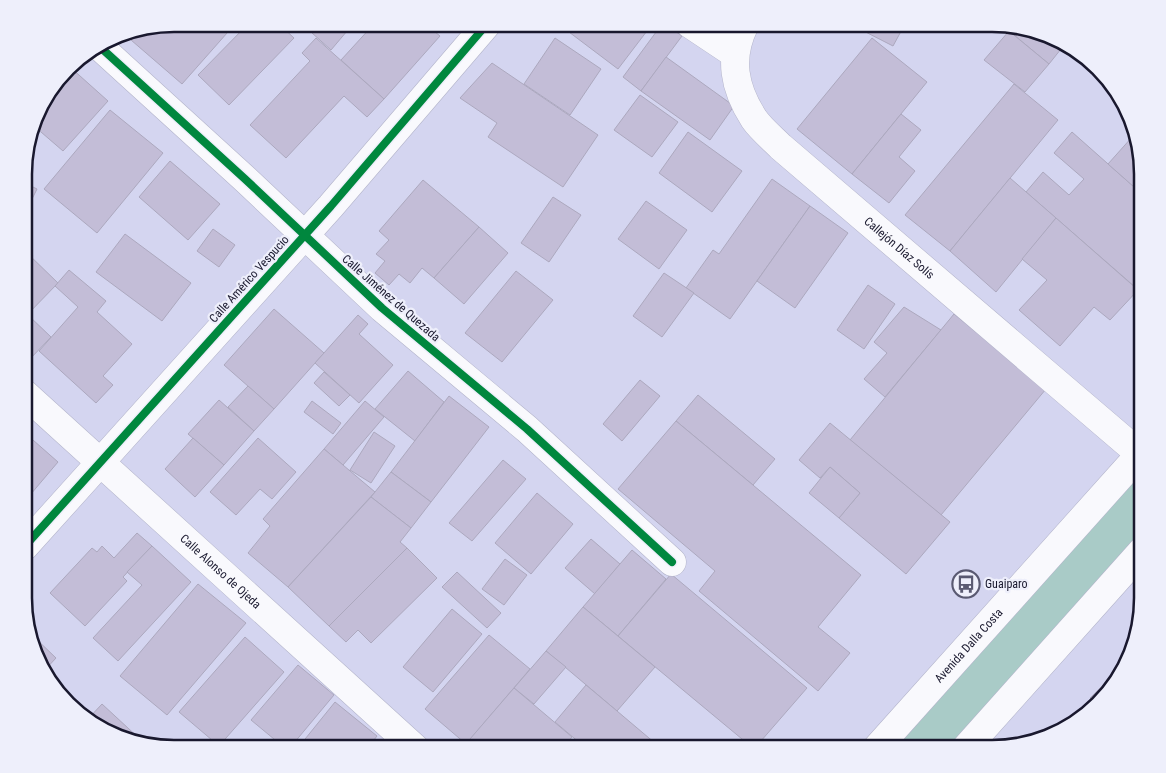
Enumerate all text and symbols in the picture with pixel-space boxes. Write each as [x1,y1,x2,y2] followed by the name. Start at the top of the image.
[861,214,937,282] street label: Callejón Díaz Solís
[206,233,292,325] street label: Calle Américo Vespucio
[339,252,443,344] street label: Calle Jiménez de Quezada
[177,531,264,612] street label: Calle Alonso de Ojeda
[951,569,981,599] bus stop icon: Guaiparo
[985,577,1028,591] place label: Guaiparo
[932,605,1006,685] street label: Avenida Dalla Costa

